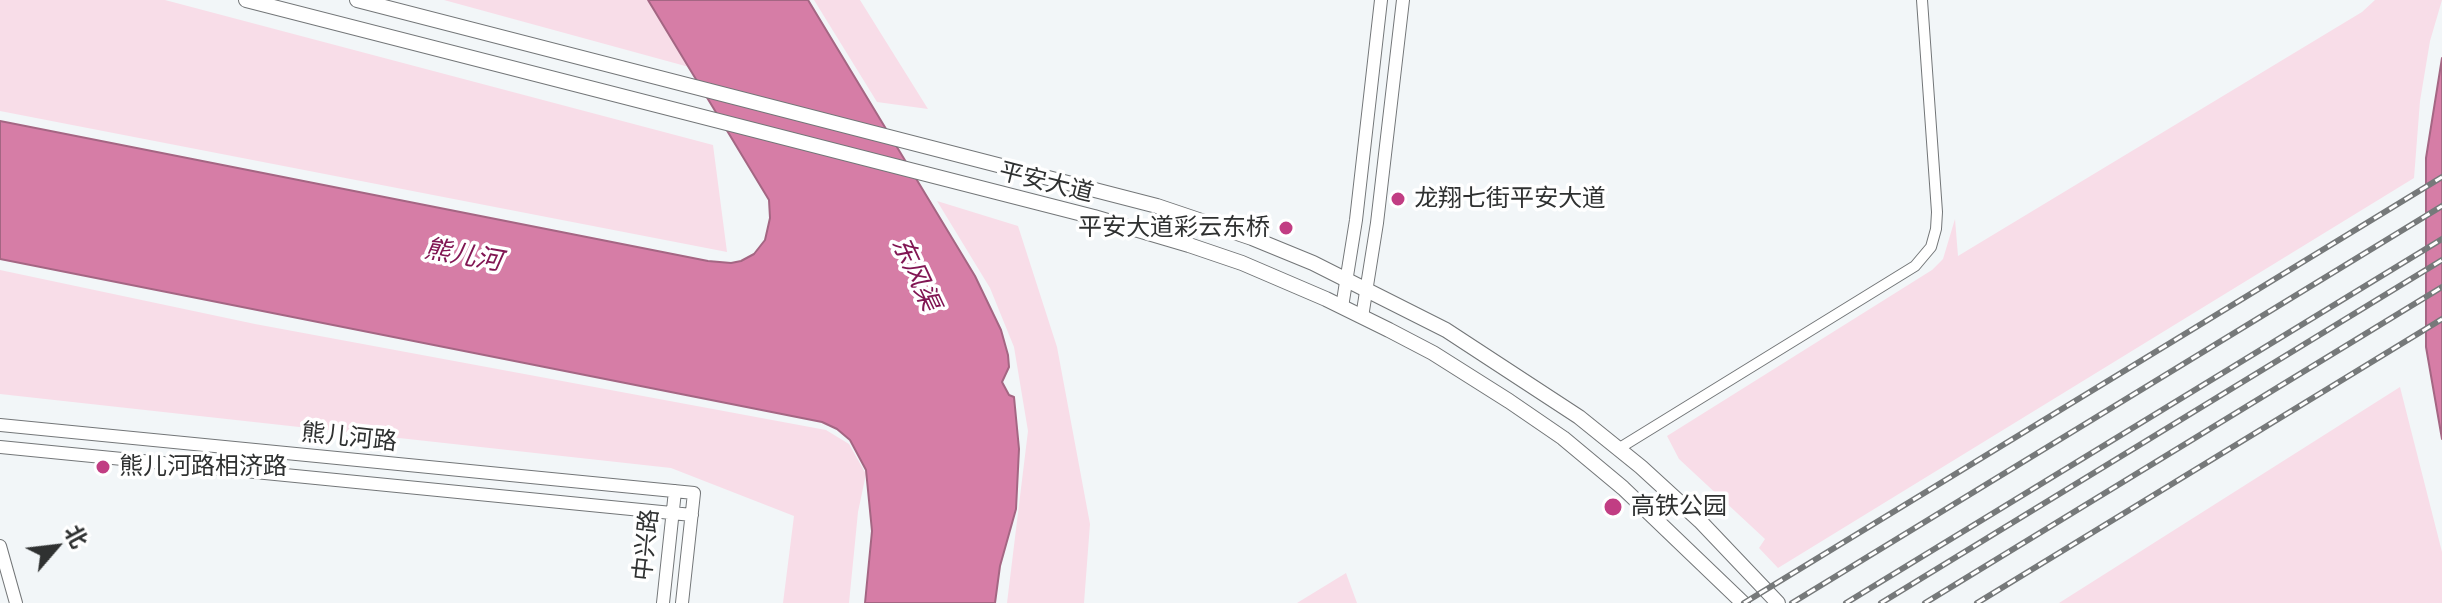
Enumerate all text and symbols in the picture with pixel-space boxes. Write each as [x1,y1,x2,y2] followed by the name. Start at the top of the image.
[996,157,1096,209] street label: 平安大道
[1414,185,1606,213] place label: 龙翔七街平安大道
[1389,190,1407,208] marker: 龙翔七街平安大道
[1078,214,1270,242] place label: 平安大道彩云东桥
[1277,219,1295,237] marker: 平安大道彩云东桥
[884,232,946,316] water label: 东风渠
[422,234,504,278] water label: 熊儿河
[300,419,398,457] street label: 熊儿河路
[119,453,287,481] place label: 熊儿河路相济路
[94,458,112,476] marker: 熊儿河路相济路
[1631,493,1727,521] place label: 高铁公园
[1602,496,1624,518] marker: 高铁公园
[16,507,96,587] north arrow
[629,508,665,582] street label: 中兴路
[59,519,96,552] text: 北

